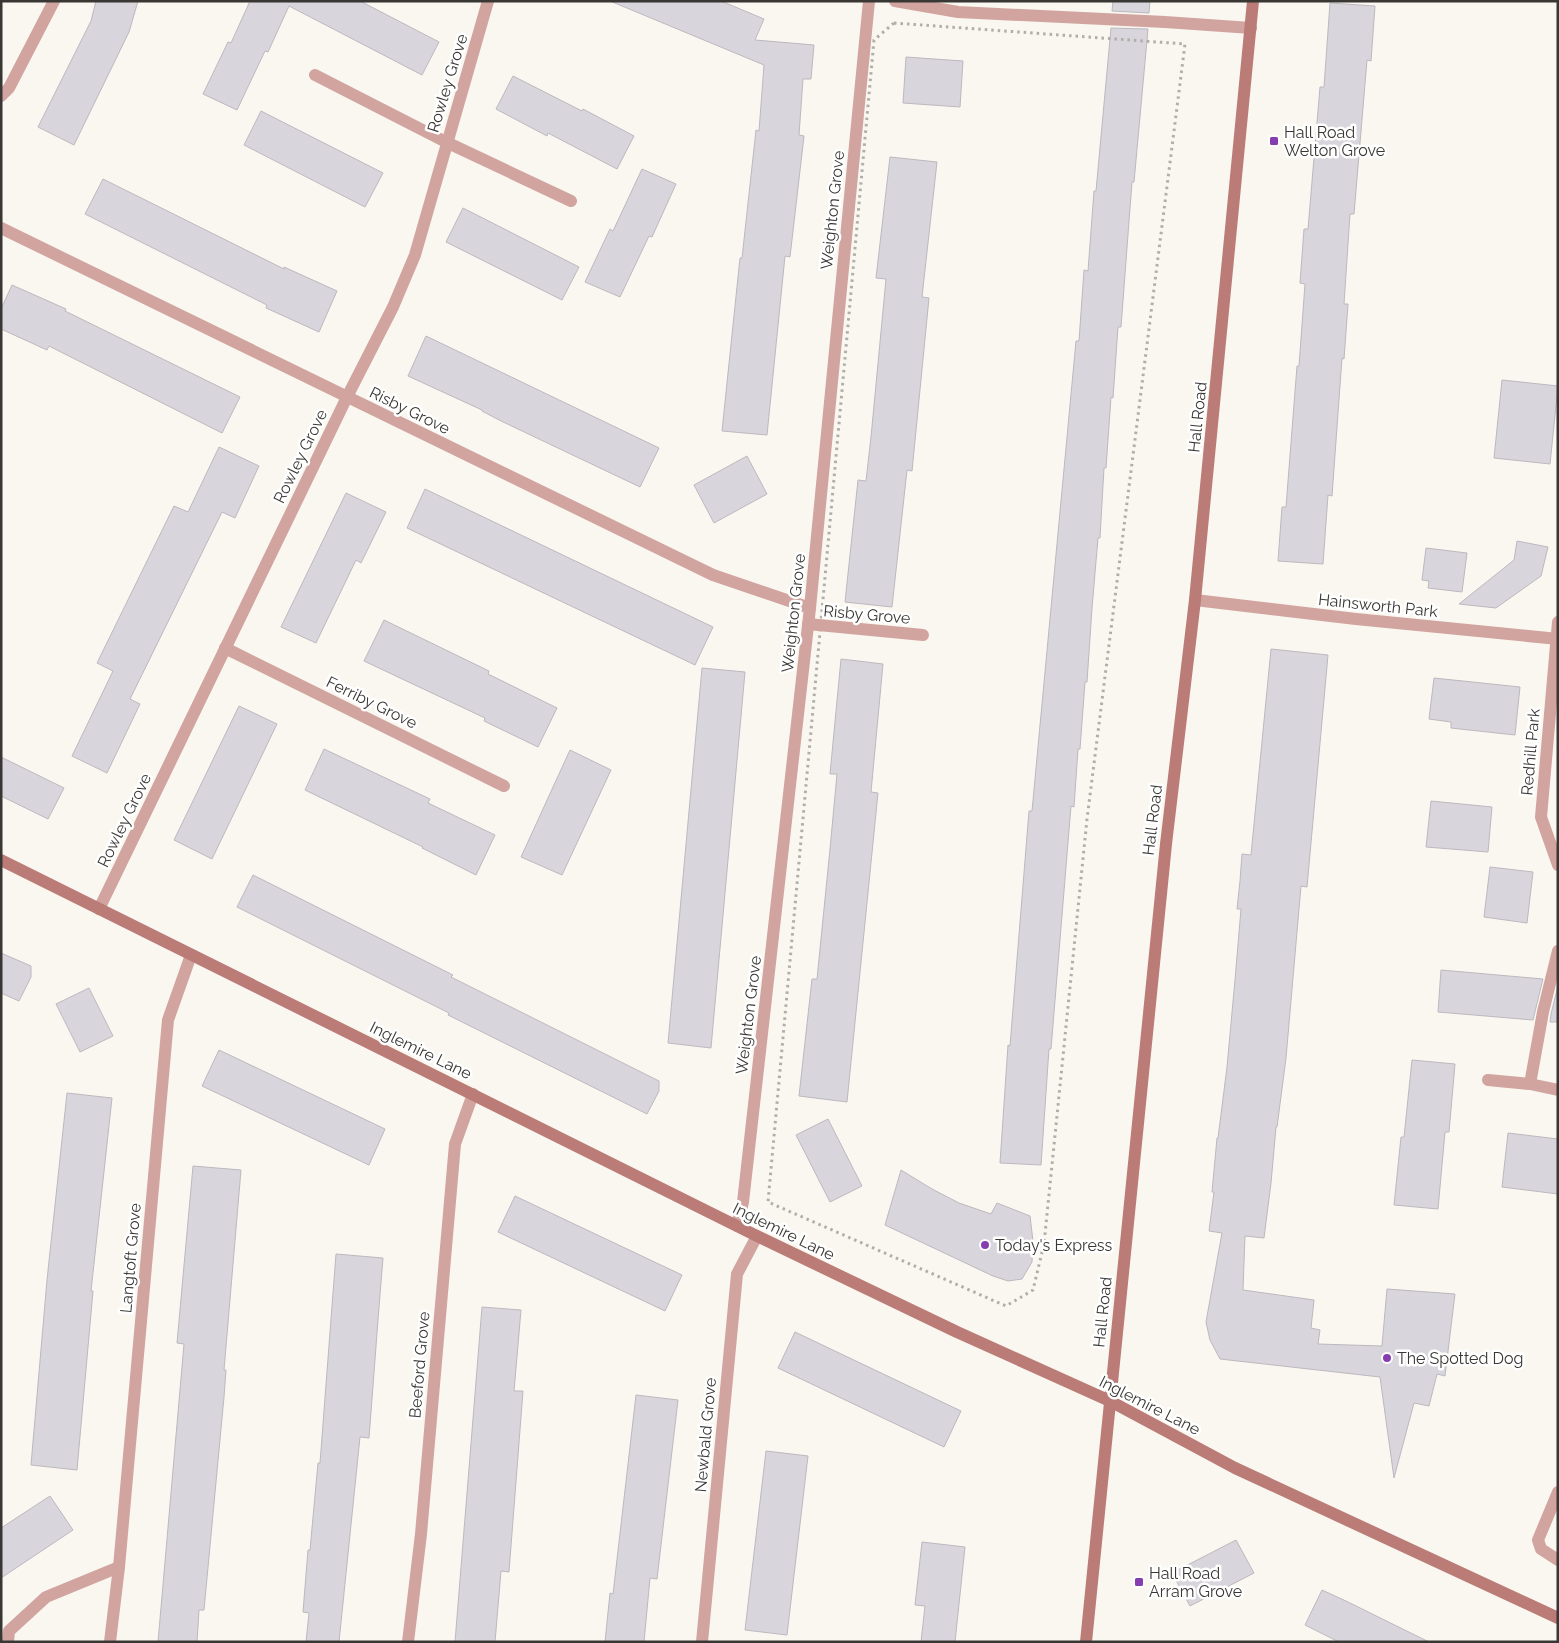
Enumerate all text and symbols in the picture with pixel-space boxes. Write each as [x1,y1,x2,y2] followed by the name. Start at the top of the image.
[423,32,471,135] street label: Rowley Grove
[1284,123,1385,160] place label: Hall Road Welton Grove
[1268,135,1280,147] marker: Hall Road Welton Grove
[817,150,848,270] street label: Weighton Grove
[1184,381,1211,453] street label: Hall Road
[366,383,453,438] street label: Risby Grove
[270,406,331,506] street label: Rowley Grove
[778,553,809,673] street label: Weighton Grove
[1317,590,1439,621] street label: Hainsworth Park
[823,601,911,628] street label: Risby Grove
[323,672,420,733] street label: Ferriby Grove
[1517,707,1544,796] street label: Redhill Park
[94,770,155,870] street label: Rowley Grove
[1139,784,1166,857] street label: Hall Road
[732,955,765,1076] street label: Weighton Grove
[367,1018,475,1083] street label: Inglemire Lane
[730,1199,838,1264] street label: Inglemire Lane
[116,1202,145,1314] street label: Langtoft Grove
[995,1236,1113,1255] place label: Today's Express
[979,1239,991,1251] marker: Today's Express
[1089,1276,1116,1348] street label: Hall Road
[405,1311,434,1419] street label: Beeford Grove
[1397,1349,1523,1368] place label: The Spotted Dog
[1381,1352,1393,1364] marker: The Spotted Dog
[1096,1372,1203,1439] street label: Inglemire Lane
[691,1377,720,1493] street label: Newbald Grove
[1149,1564,1242,1601] place label: Hall Road Arram Grove
[1133,1576,1145,1588] marker: Hall Road Arram Grove

